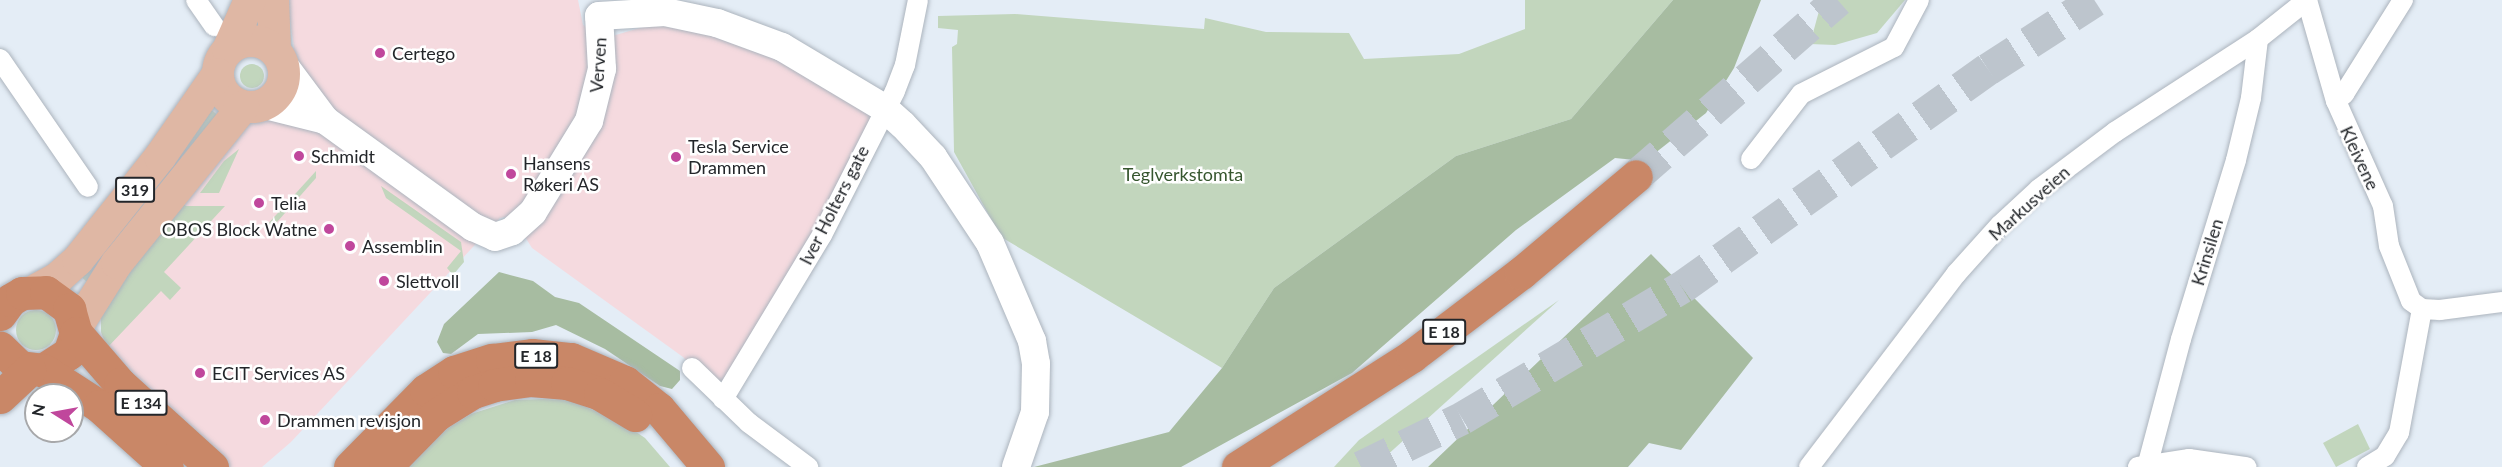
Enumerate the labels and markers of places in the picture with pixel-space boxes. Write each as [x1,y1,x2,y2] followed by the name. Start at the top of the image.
[392,42,455,64] place label: Certego
[373,46,387,60] marker: Certego
[688,136,789,178] place label: Tesla Service Drammen
[311,145,375,167] place label: Schmidt
[292,149,306,163] marker: Schmidt
[669,150,683,164] marker: Tesla Service Drammen
[523,153,600,195] place label: Hansens Røkeri AS
[504,167,518,181] marker: Hansens Røkeri AS
[271,192,306,214] place label: Telia
[252,196,266,210] marker: Telia
[161,218,317,240] place label: OBOS Block Watne
[322,222,336,236] marker: OBOS Block Watne
[362,235,443,257] place label: Assemblin
[343,239,357,253] marker: Assemblin
[396,270,459,292] place label: Slettvoll
[377,274,391,288] marker: Slettvoll
[212,362,346,384] place label: ECIT Services AS
[193,366,207,380] marker: ECIT Services AS
[277,409,421,431] place label: Drammen revisjon
[258,413,272,427] marker: Drammen revisjon

